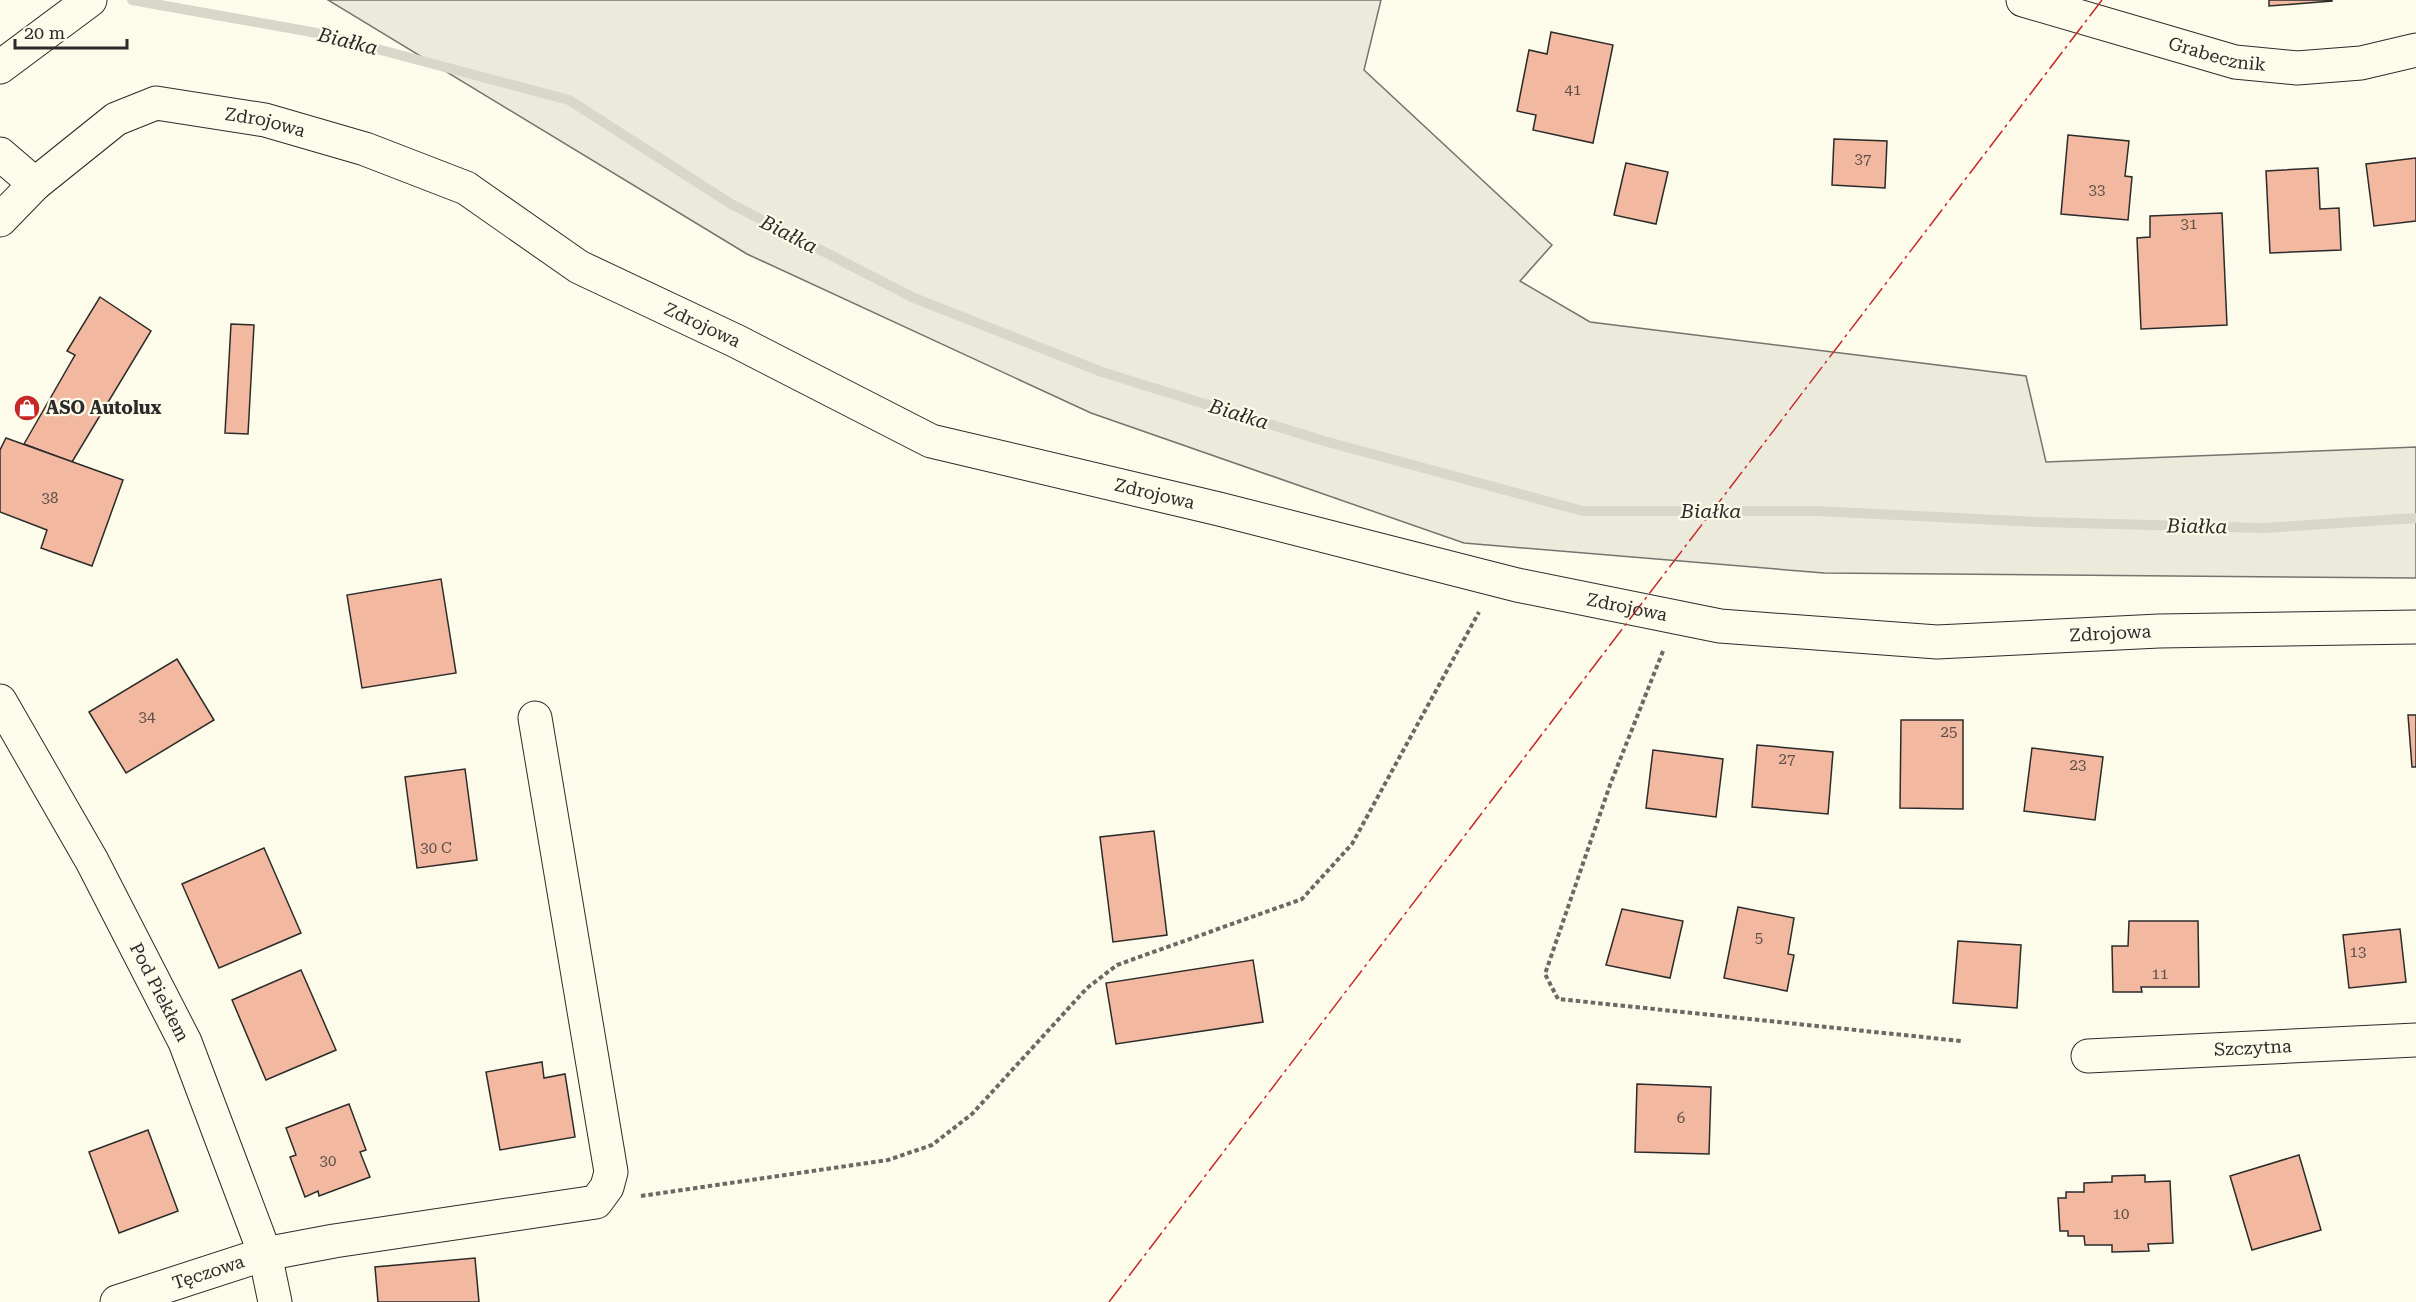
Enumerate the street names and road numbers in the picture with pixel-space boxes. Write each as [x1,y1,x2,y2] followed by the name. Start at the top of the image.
[2166,32,2267,75] street label: Grabecznik
[224,103,308,141] street label: Zdrojowa
[661,298,744,352] street label: Zdrojowa
[1112,474,1197,513] street label: Zdrojowa
[1585,588,1669,625] street label: Zdrojowa
[2069,620,2152,645] street label: Zdrojowa
[126,939,194,1045] street label: Pod Piekłem
[2213,1035,2292,1060] street label: Szczytna
[169,1250,247,1293] street label: Tęczowa

